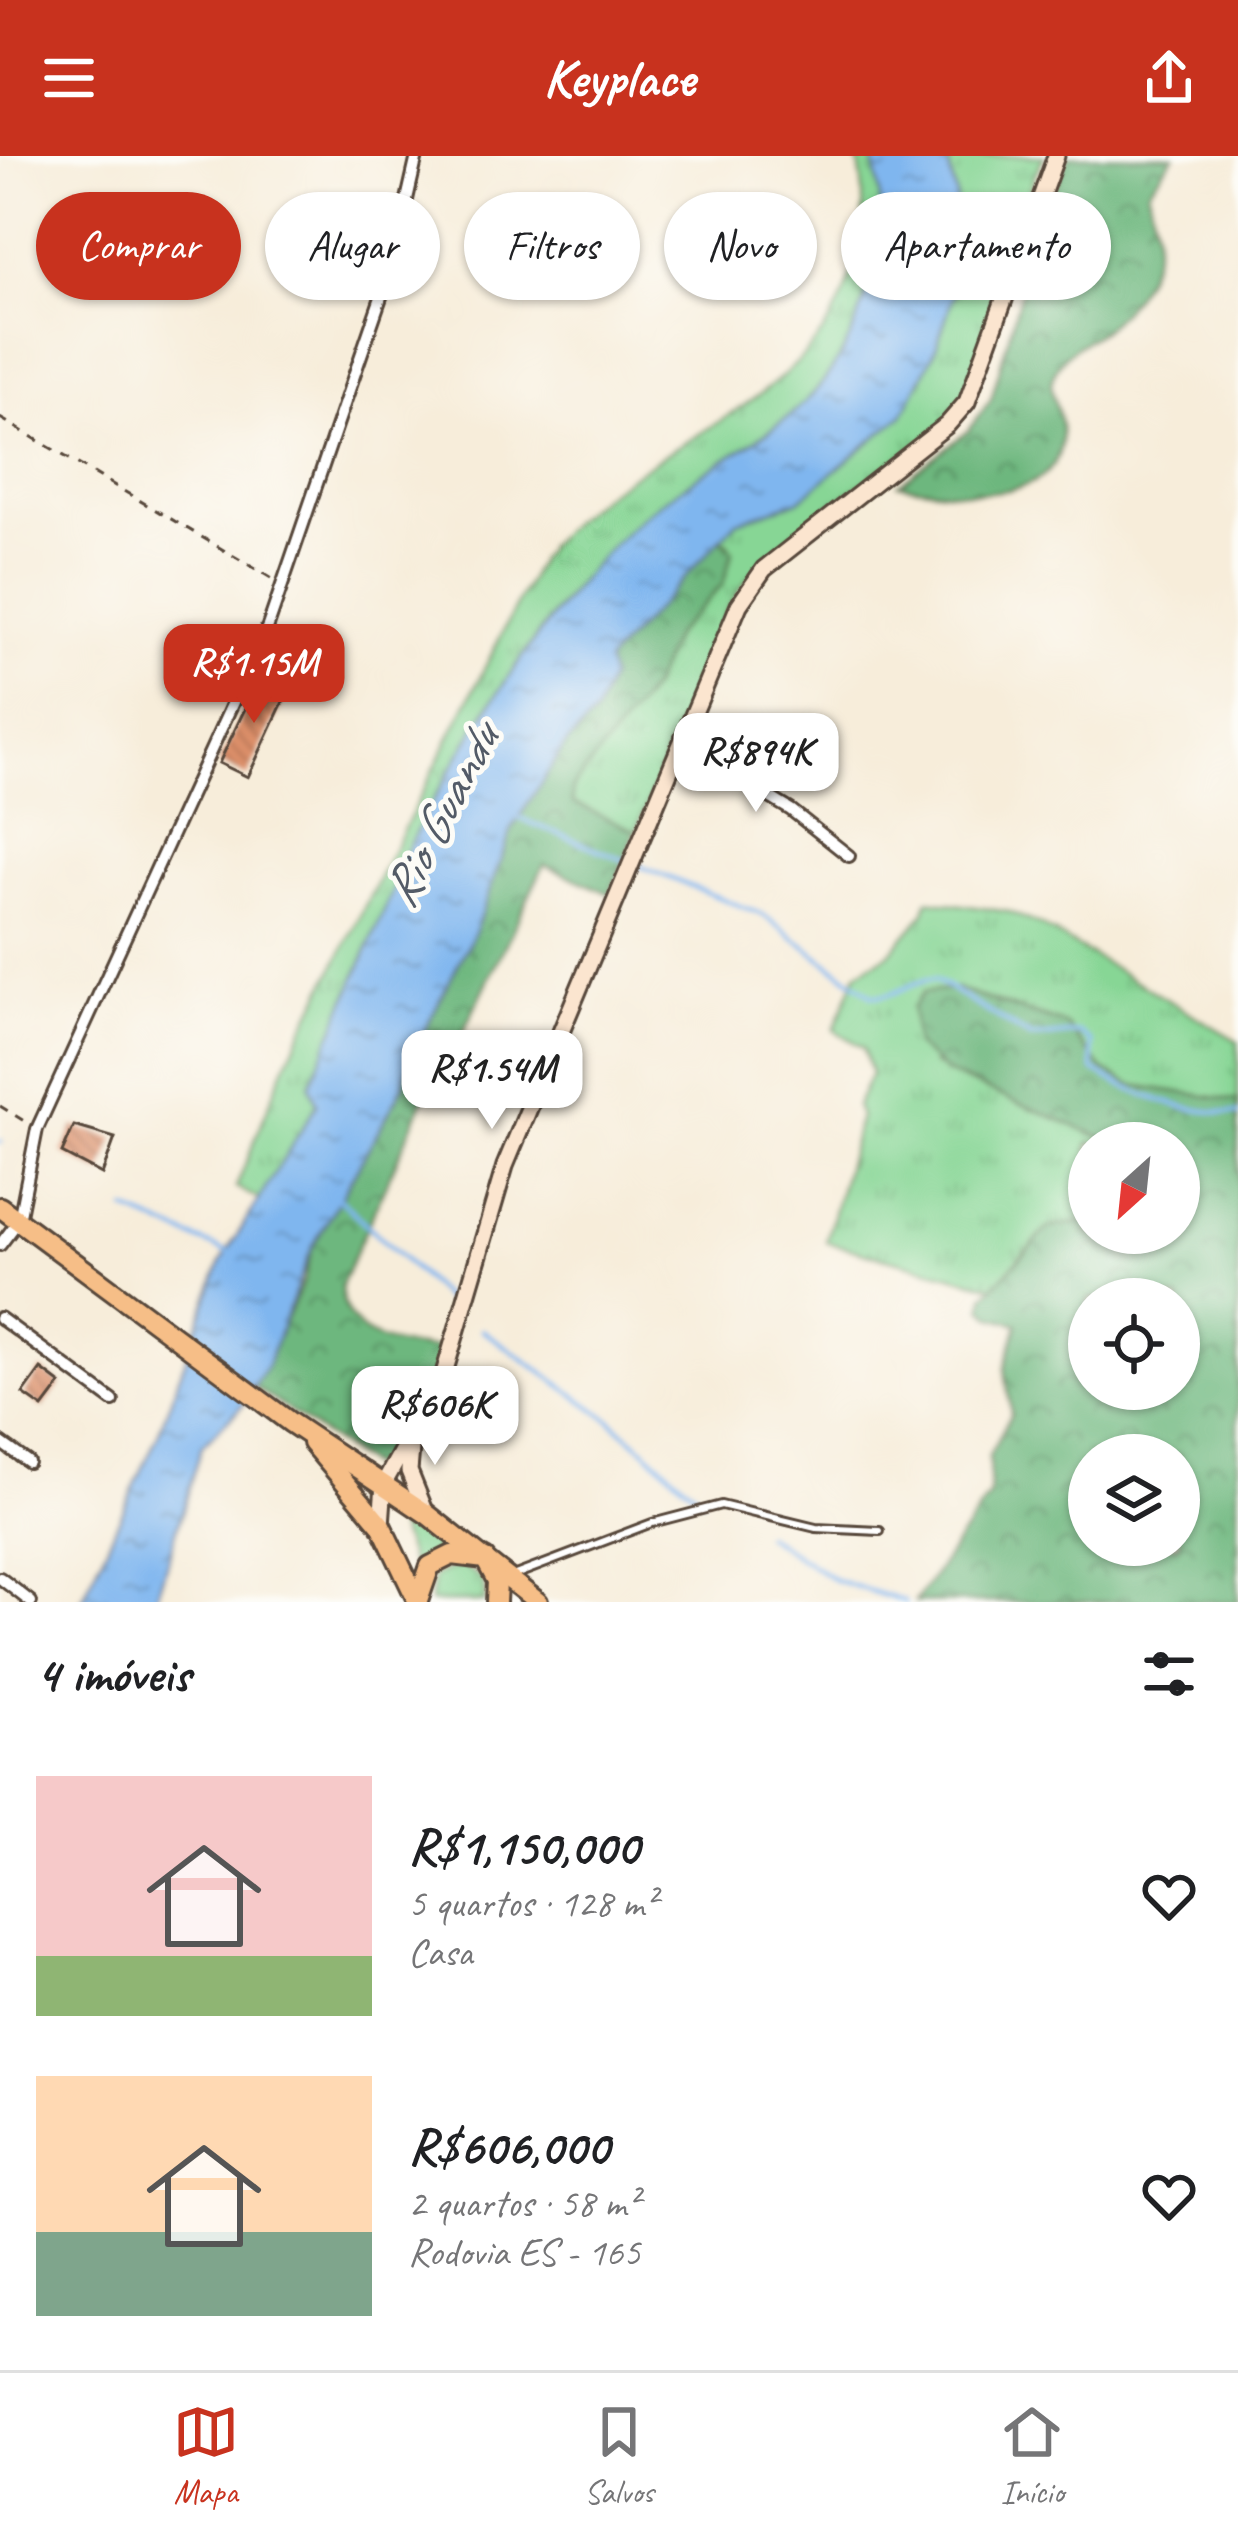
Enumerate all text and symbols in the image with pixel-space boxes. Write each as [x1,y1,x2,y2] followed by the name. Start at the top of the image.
[543,44,695,112] text: Keyplace
[36,45,102,111] icon: menu
[1136,45,1202,111] icon: share
[36,192,241,300] chip: Comprar
[265,192,440,300] chip: Alugar
[464,192,640,300] chip: Filtros
[664,192,817,300] chip: Novo
[841,192,1111,300] chip: Apartamento
[143,624,365,726] pin: R$1.15M
[191,638,317,687] text: R$1.15M
[367,707,517,917] water label: Rio Guandu
[658,713,854,815] pin: R$894K
[701,727,811,776] text: R$894K
[381,1030,603,1132] pin: R$1.54M
[429,1044,555,1093] text: R$1.54M
[1068,1122,1200,1254] north arrow
[1068,1122,1200,1566] map controls
[1068,1278,1200,1410] button: locate
[337,1366,533,1468] pin: R$606K
[379,1380,491,1429] text: R$606K
[1068,1434,1200,1566] button: layers
[1136,1641,1202,1707] icon: filters
[36,1642,190,1706] text: 4 imóveis
[408,1815,639,1879] text: R$1,150,000
[132,1824,276,1968] icon: home
[1136,1863,1202,1929] icon: heart
[408,1879,656,1928] text: 5 quartos · 128 m²
[408,1928,472,1977] text: Casa
[408,2115,609,2179] text: R$606,000
[132,2124,276,2268] icon: home
[1136,2163,1202,2229] icon: heart
[408,2179,638,2228] text: 2 quartos · 58 m²
[408,2228,640,2277] text: Rodovia ES - 165
[173,2399,239,2513] tab: Mapa
[584,2399,654,2513] tab: Salvos
[999,2399,1065,2513] tab: Início

